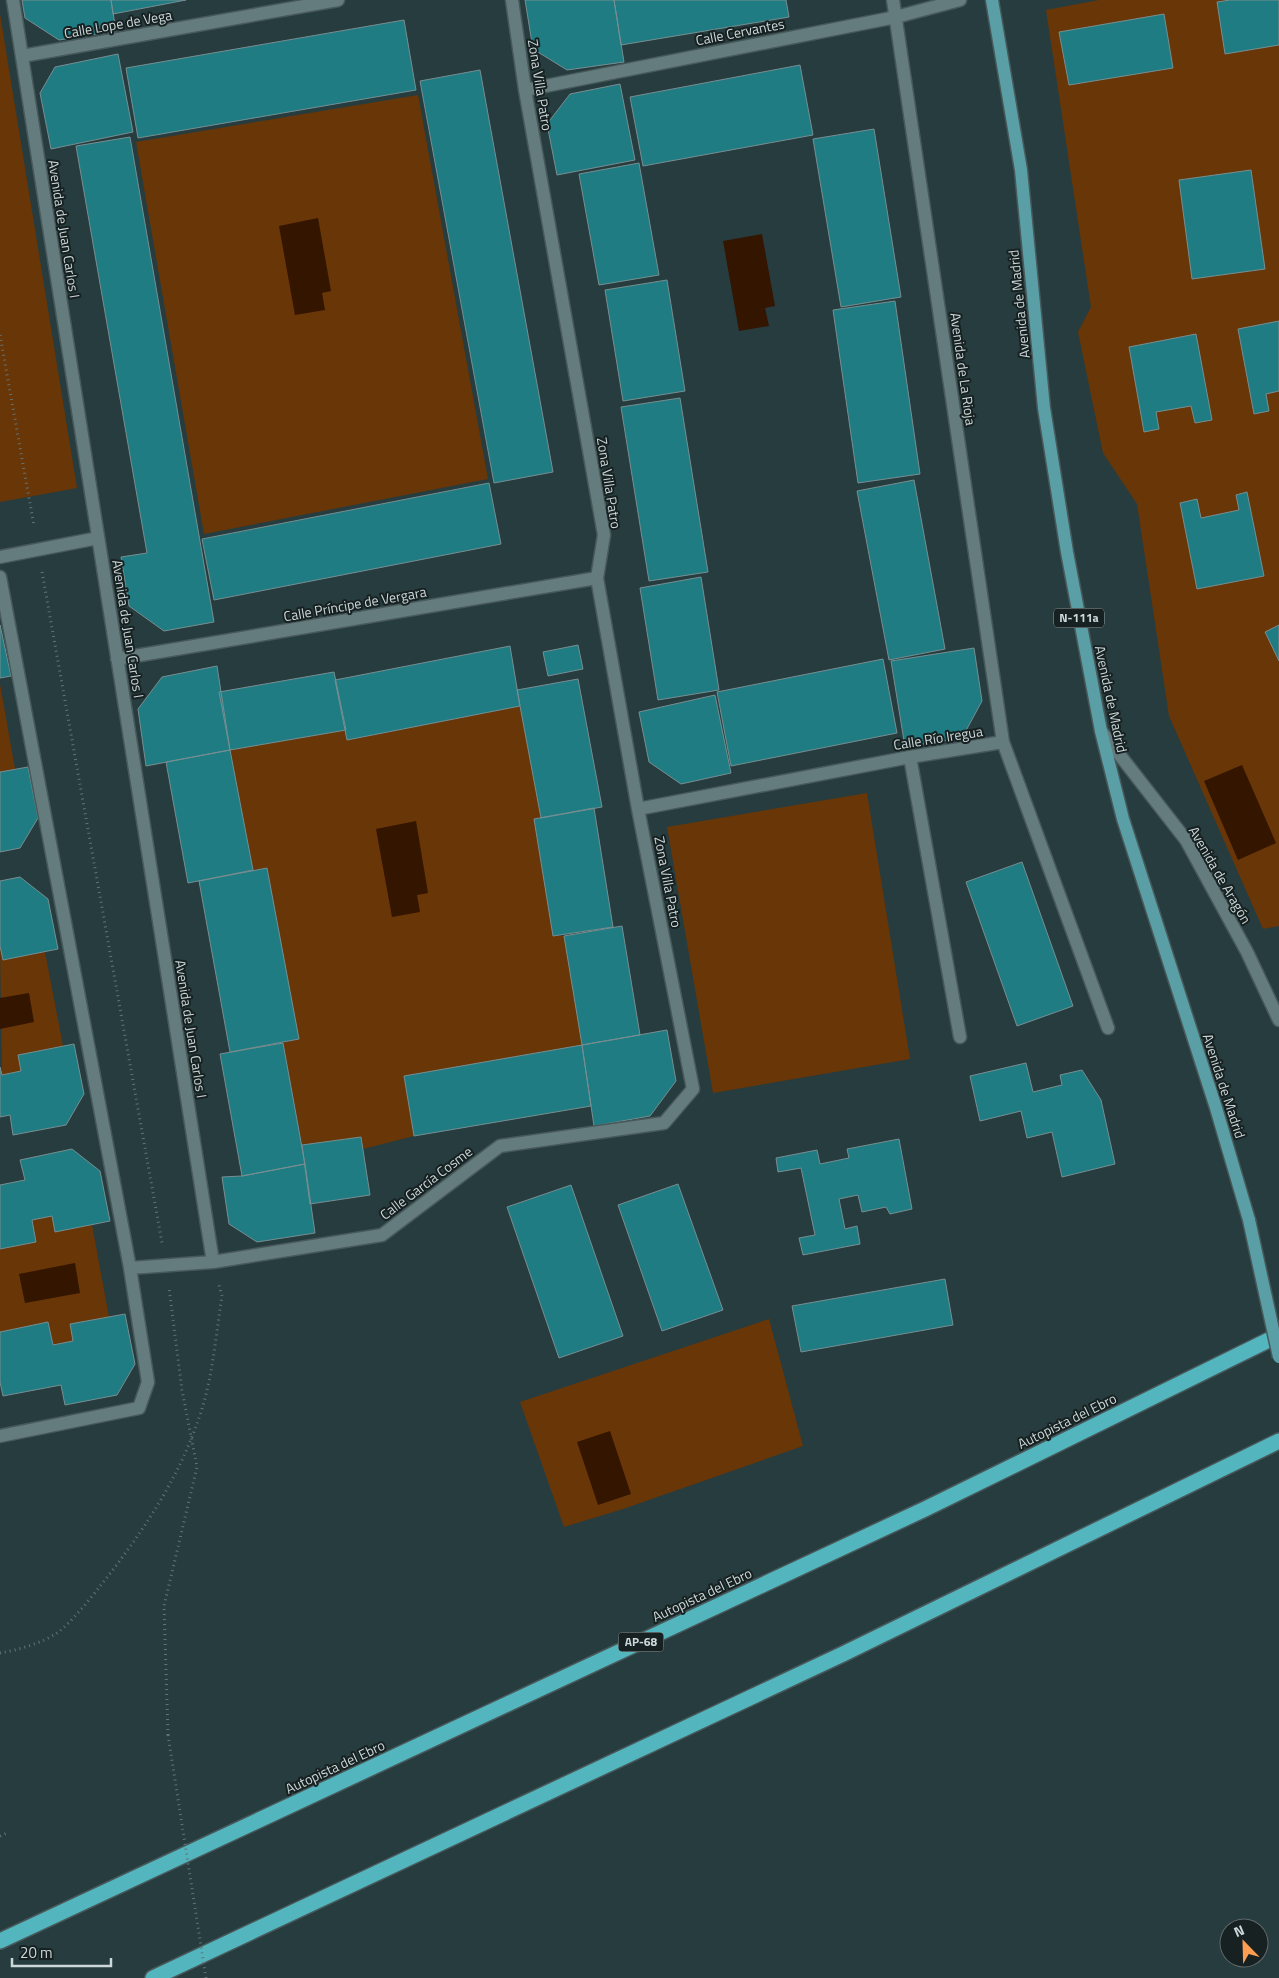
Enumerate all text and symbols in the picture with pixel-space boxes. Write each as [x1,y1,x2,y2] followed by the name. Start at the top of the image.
[62,4,174,43] street label: Calle Lope de Vega
[694,13,786,50] street label: Calle Cervantes
[523,38,558,132] street label: Zona Villa Patro
[43,158,86,300] street label: Avenida de Juan Carlos I
[1002,249,1035,359] street label: Avenida de Madrid
[945,311,982,427] street label: Avenida de La Rioja
[592,436,627,530] street label: Zona Villa Patro
[107,558,150,700] street label: Avenida de Juan Carlos I
[282,581,428,626] street label: Calle Príncipe de Vergara
[1054,608,1104,628] road number: N-111a
[1090,643,1133,754] street label: Avenida de Madrid
[892,720,984,755] street label: Calle Río Iregua
[1184,822,1257,928] street label: Avenida de Aragón
[649,835,688,929] street label: Zona Villa Patro
[170,958,213,1100] street label: Avenida de Juan Carlos I
[1198,1031,1251,1141] street label: Avenida de Madrid
[375,1141,476,1224] street label: Calle García Cosme
[1014,1387,1120,1454] street label: Autopista del Ebro
[648,1562,755,1627] street label: Autopista del Ebro
[618,1632,664,1651] road number: AP-68
[281,1734,388,1799] street label: Autopista del Ebro
[1219,1918,1269,1968] north arrow
[1230,1919,1247,1942] text: N
[12,1936,111,1968] scale bar
[20,1941,53,1964] text: 20 m

